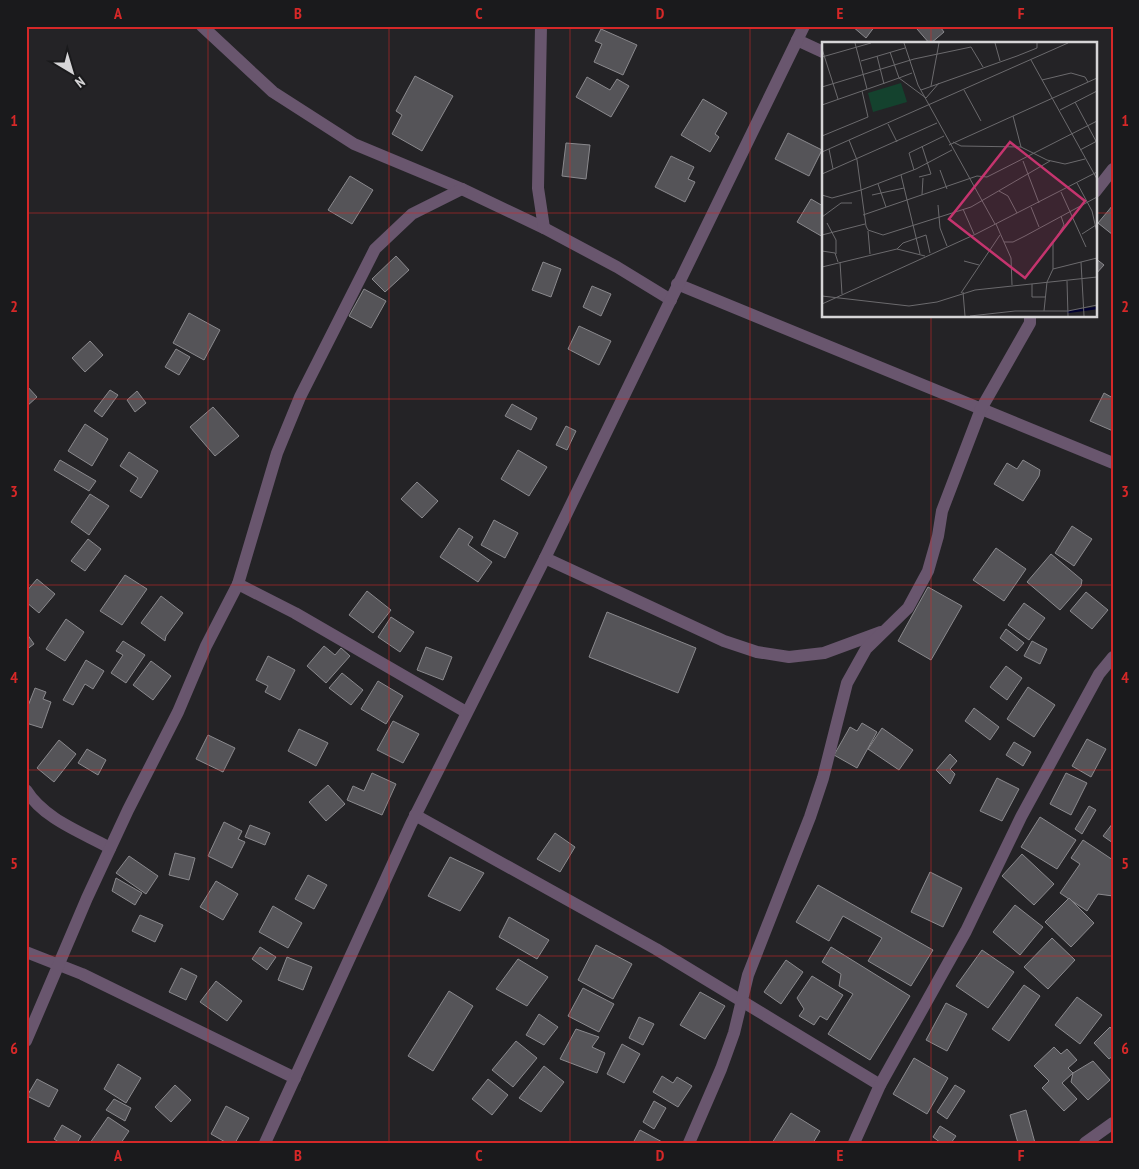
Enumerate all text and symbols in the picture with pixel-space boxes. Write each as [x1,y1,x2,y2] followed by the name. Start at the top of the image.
[113,3,123,23] text: A
[294,3,302,23] text: B
[475,3,483,23] text: C
[656,3,665,23] text: D
[837,3,844,23] text: E
[1018,3,1025,23] text: F
[822,42,1096,318] inset map
[48,48,98,98] north arrow
[71,73,89,92] text: N
[10,110,18,130] text: 1
[1121,110,1129,130] text: 1
[10,296,18,316] text: 2
[1121,296,1129,316] text: 2
[10,481,18,501] text: 3
[1121,481,1129,501] text: 3
[10,667,18,687] text: 4
[1121,667,1129,687] text: 4
[10,853,18,873] text: 5
[1121,853,1129,873] text: 5
[10,1038,18,1058] text: 6
[1121,1038,1129,1058] text: 6
[113,1145,123,1165] text: A
[294,1145,302,1165] text: B
[475,1145,483,1165] text: C
[656,1145,665,1165] text: D
[837,1145,844,1165] text: E
[1018,1145,1025,1165] text: F

